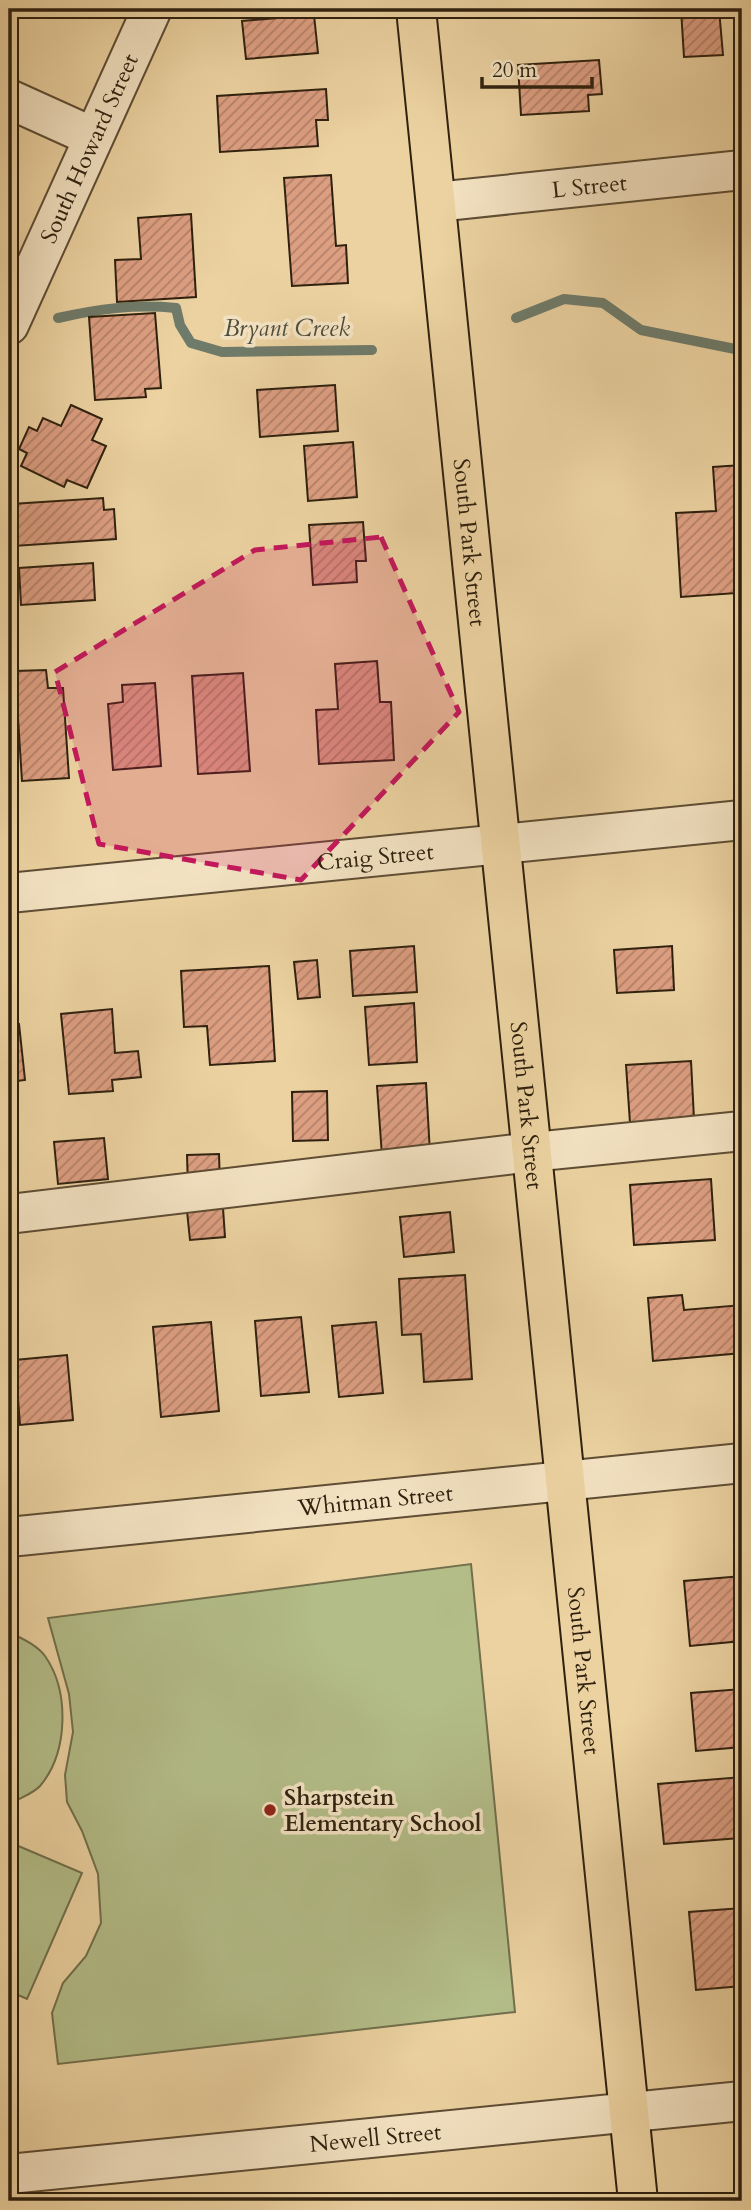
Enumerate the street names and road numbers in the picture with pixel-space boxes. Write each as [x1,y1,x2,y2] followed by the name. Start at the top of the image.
[33,48,145,248] street label: South Howard Street
[550,167,628,205] street label: L Street
[446,457,494,628] street label: South Park Street
[315,835,435,878] street label: Craig Street
[503,1020,551,1191] street label: South Park Street
[295,1477,454,1523] street label: Whitman Street
[560,1585,608,1756] street label: South Park Street
[308,2116,443,2160] street label: Newell Street

